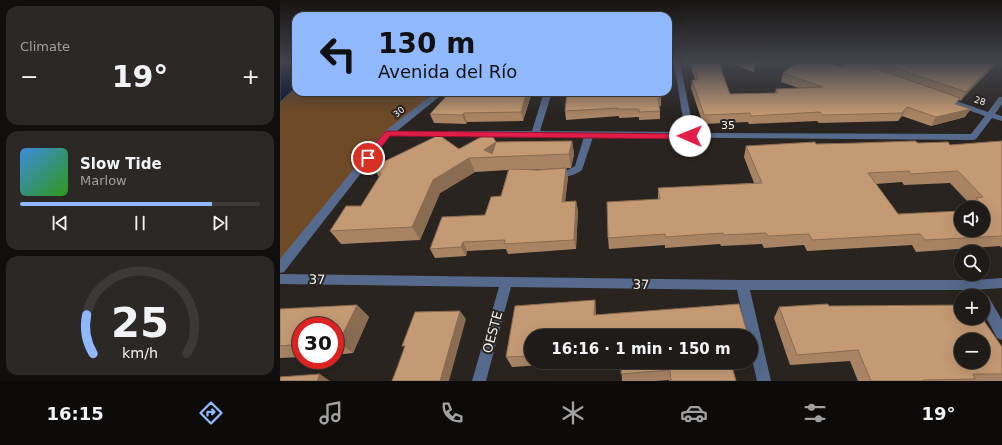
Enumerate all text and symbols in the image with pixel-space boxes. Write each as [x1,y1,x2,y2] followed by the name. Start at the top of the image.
[378,27,475,60] text: 130 m
[312,28,364,80] icon: left
[20,39,70,54] text: Climate
[112,59,168,94] text: 19°
[378,61,517,82] text: Avenida del Río
[20,64,38,89] text: −
[242,64,260,89] text: +
[973,94,987,108] street label: 28
[391,104,407,119] street label: 30
[669,115,711,157] position arrow
[721,119,735,132] street label: 35
[351,141,385,175] pin
[357,147,379,169] icon: arrive
[80,155,162,173] text: Slow Tide
[80,173,127,188] text: Marlow
[954,201,990,369] map controls
[954,201,990,237] button: sound
[49,212,71,234] icon: previous
[129,212,151,234] icon: pause
[209,212,231,234] icon: next
[954,245,990,281] button: search
[309,272,325,287] street label: 37
[633,277,649,292] street label: 37
[954,289,990,325] button: +
[111,297,169,346] text: 25
[480,309,505,355] street label: OESTE
[292,317,344,369] speed limit sign: 30
[954,333,990,369] button: −
[551,340,731,358] text: 16:16 · 1 min · 150 m
[122,344,158,360] text: km/h
[197,399,225,427] icon: directions
[317,399,345,427] icon: music
[438,399,466,427] icon: phone
[559,399,587,427] icon: climate
[680,399,708,427] icon: car
[801,399,829,427] icon: filters
[46,403,104,424] text: 16:15
[922,403,956,424] text: 19°

